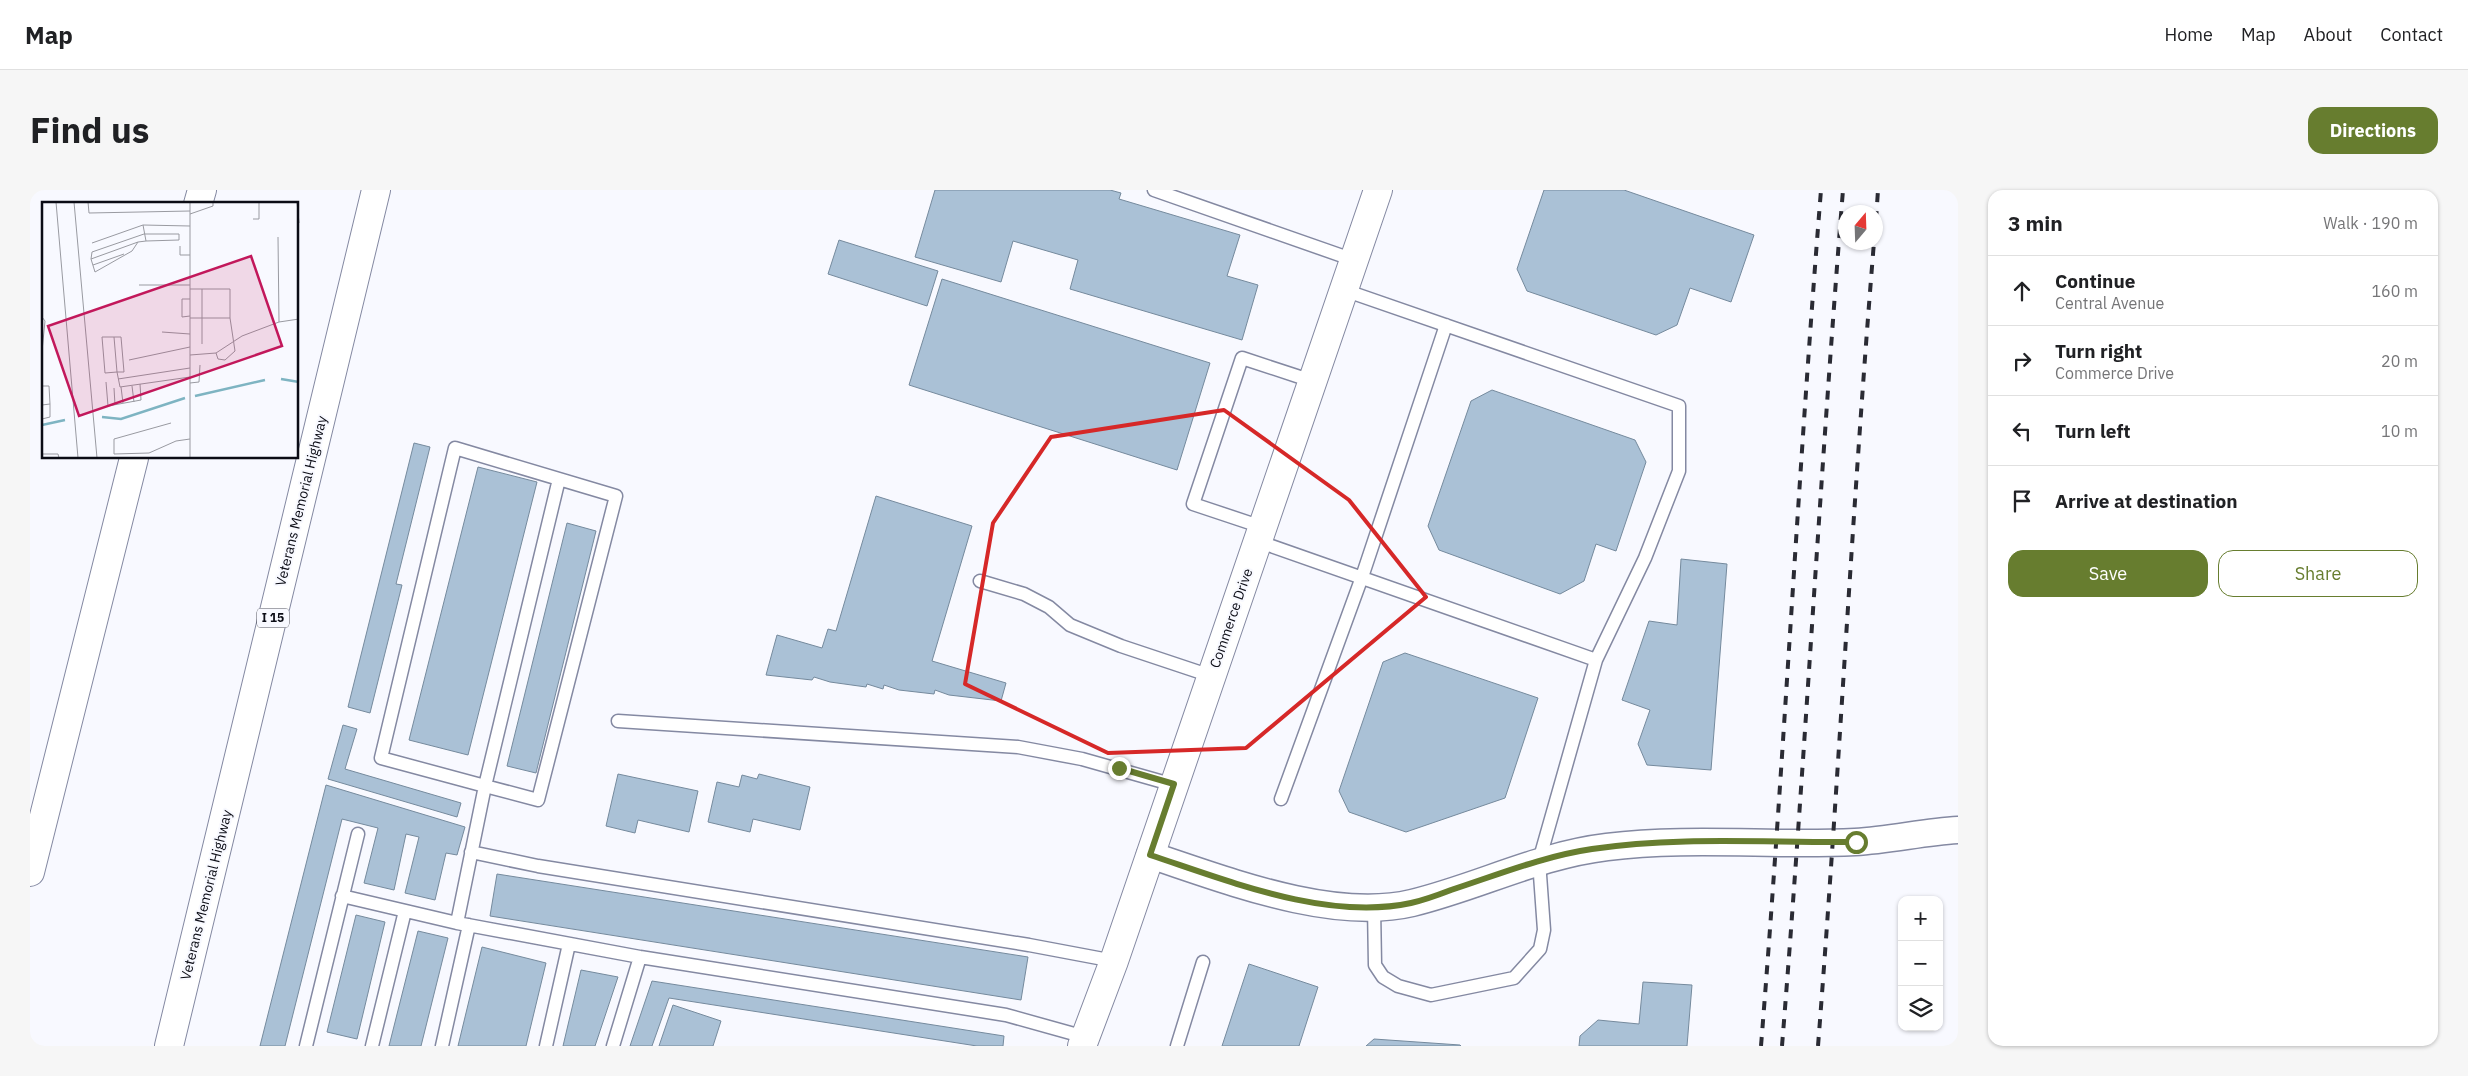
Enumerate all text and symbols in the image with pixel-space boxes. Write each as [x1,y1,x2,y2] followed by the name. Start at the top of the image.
[25,19,73,51] text: Map
[2165,23,2213,46] text: Home
[2241,23,2276,46] text: Map
[2304,23,2352,46] text: About
[2380,23,2443,46] text: Contact
[30,107,149,153] text: Find us
[2308,107,2438,154] button: Directions
[42,202,299,459] inset map
[1838,205,1883,250] north arrow
[2008,209,2063,237] text: 3 min
[2323,213,2418,233] text: Walk · 190 m
[2055,269,2135,293] text: Continue
[2008,277,2036,305] icon: ahead
[2371,281,2418,301] text: 160 m
[2055,293,2164,313] text: Central Avenue
[2055,339,2142,363] text: Turn right
[2008,347,2036,375] icon: right
[2381,351,2418,371] text: 20 m
[2055,363,2174,383] text: Commerce Drive
[271,414,331,588] street label: Veterans Memorial Highway
[2008,417,2036,445] icon: left
[2055,419,2131,443] text: Turn left
[2381,421,2418,441] text: 10 m
[2008,487,2036,515] icon: arrive
[2055,489,2238,513] text: Arrive at destination
[2008,550,2208,597] button: Save
[2218,550,2418,597] button: Share
[1206,566,1257,670] street label: Commerce Drive
[257,608,289,628] road number: I 15
[1108,757,1131,780] route end
[176,808,236,982] street label: Veterans Memorial Highway
[1845,831,1868,854] route start
[1898,896,1943,1031] map controls
[1898,896,1943,941] button: +
[1898,941,1943,986] button: −
[1898,986,1943,1031] button: layers

